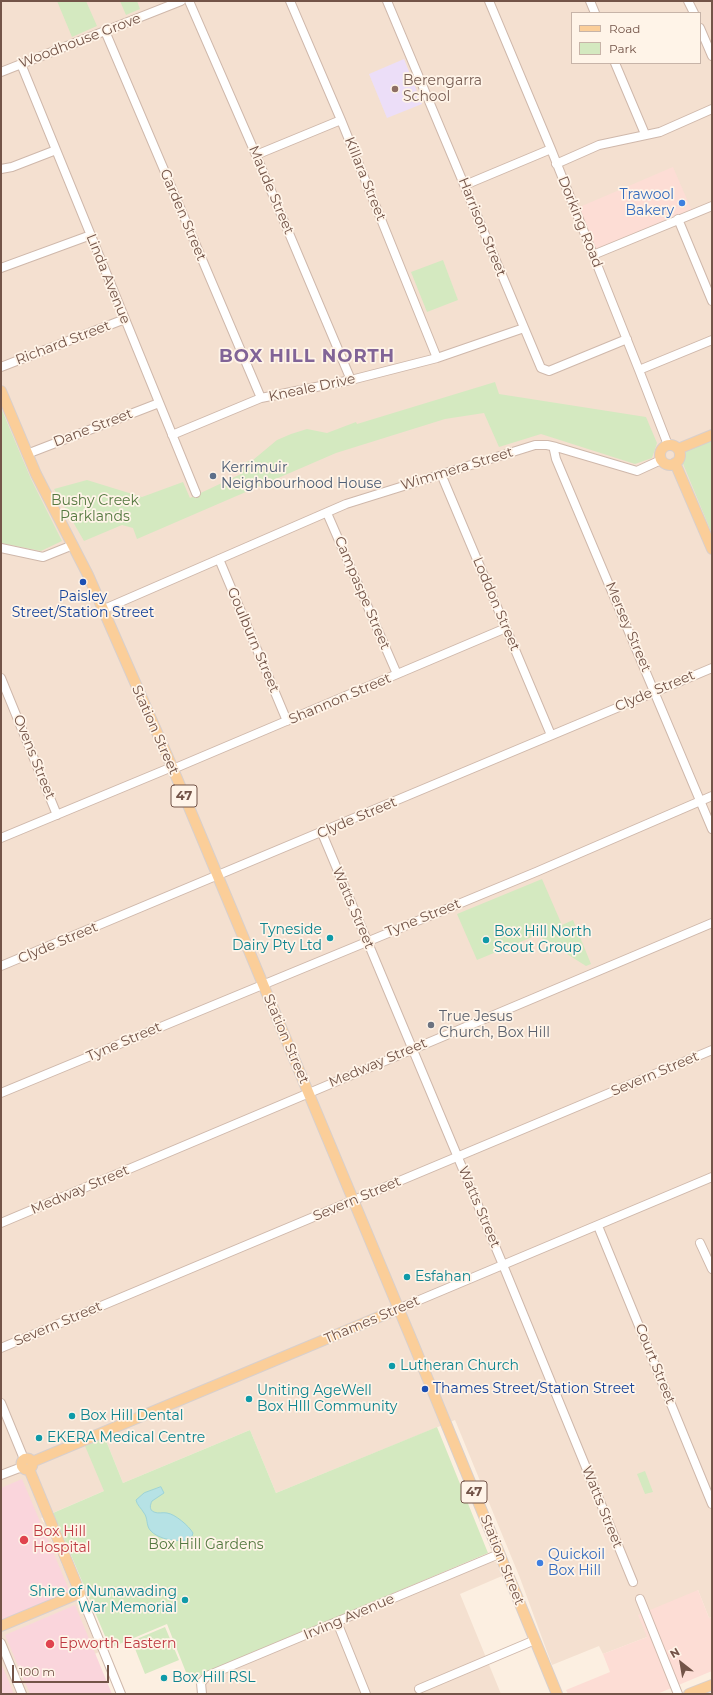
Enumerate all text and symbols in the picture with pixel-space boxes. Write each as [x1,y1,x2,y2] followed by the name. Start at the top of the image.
[17,10,143,72] street label: Woodhouse Grove
[571,12,701,64] legend
[609,21,640,36] text: Road
[609,41,636,56] text: Park
[403,73,482,106] place label: Berengarra School
[390,84,400,94] marker: Berengarra School
[341,135,389,223] street label: Killara Street
[245,143,297,237] street label: Maude Street
[156,167,210,263] street label: Garden Street
[554,174,606,270] street label: Dorking Road
[454,175,510,279] street label: Harrison Street
[620,187,674,220] place label: Trawool Bakery
[677,198,687,208] marker: Trawool Bakery
[82,231,134,327] street label: Linda Avenue
[13,317,113,369] street label: Richard Street
[219,346,395,368] district label: BOX HILL NORTH
[267,371,357,405] street label: Kneale Drive
[51,405,135,451] street label: Dane Street
[399,444,515,494] street label: Wimmera Street
[221,460,382,492] place label: Kerrimuir Neighbourhood House
[208,471,218,481] marker: Kerrimuir Neighbourhood House
[51,493,139,526] park label: Bushy Creek Parklands
[331,534,393,652] street label: Campaspe Street
[469,555,523,653] street label: Loddon Street
[78,577,88,587] marker: Paisley Street/Station Street
[601,579,655,675] street label: Mersey Street
[223,585,283,695] street label: Goulburn Street
[12,589,154,622] place label: Paisley Street/Station Street
[613,667,697,715] street label: Clyde Street
[286,670,394,728] street label: Shannon Street
[128,683,182,777] street label: Station Street
[9,712,59,802] street label: Ovens Street
[171,785,197,807] road number: 47
[315,794,399,842] street label: Clyde Street
[328,865,378,951] street label: Watts Street
[383,895,463,941] street label: Tyne Street
[16,919,100,967] street label: Clyde Street
[232,922,322,954] place label: Tyneside Dairy Pty Ltd
[494,924,592,956] place label: Box Hill North Scout Group
[325,933,335,943] marker: Tyneside Dairy Pty Ltd
[481,935,491,945] marker: Box Hill North Scout Group
[260,992,312,1086] street label: Station Street
[439,1009,550,1042] place label: True Jesus Church, Box Hill
[84,1019,164,1065] street label: Tyne Street
[426,1020,436,1030] marker: True Jesus Church, Box Hill
[326,1035,430,1091] street label: Medway Street
[609,1048,701,1100] street label: Severn Street
[28,1162,132,1218] street label: Medway Street
[454,1164,504,1250] street label: Watts Street
[311,1173,403,1225] street label: Severn Street
[415,1269,471,1285] place label: Esfahan
[402,1272,412,1282] marker: Esfahan
[322,1292,422,1348] street label: Thames Street
[12,1298,104,1350] street label: Severn Street
[631,1321,679,1407] street label: Court Street
[400,1358,519,1374] place label: Lutheran Church
[387,1361,397,1371] marker: Lutheran Church
[433,1381,635,1397] place label: Thames Street/Station Street
[257,1383,397,1416] place label: Uniting AgeWell Box HIll Community
[420,1384,430,1394] marker: Thames Street/Station Street
[244,1394,254,1404] marker: Uniting AgeWell Box HIll Community
[80,1408,183,1424] place label: Box Hill Dental
[67,1411,77,1421] marker: Box Hill Dental
[47,1430,205,1446] place label: EKERA Medical Centre
[34,1433,44,1443] marker: EKERA Medical Centre
[578,1464,626,1550] street label: Watts Street
[461,1481,487,1503] road number: 47
[476,1512,528,1608] street label: Station Street
[33,1524,91,1556] place label: Box Hill Hospital
[18,1534,30,1546] marker: Box Hill Hospital
[148,1537,264,1553] park label: Box Hill Gardens
[548,1547,605,1580] place label: Quickoil Box Hill
[535,1558,545,1568] marker: Quickoil Box Hill
[29,1584,177,1616] place label: Shire of Nunawading War Memorial
[301,1590,397,1644] street label: Irving Avenue
[180,1595,190,1605] marker: Shire of Nunawading War Memorial
[59,1636,176,1652] place label: Epworth Eastern
[44,1638,56,1650] marker: Epworth Eastern
[661,1643,701,1683] north arrow
[667,1644,682,1661] text: N
[14,1657,111,1683] scale bar
[19,1664,55,1679] text: 100 m
[172,1670,256,1686] place label: Box Hill RSL
[159,1673,169,1683] marker: Box Hill RSL

